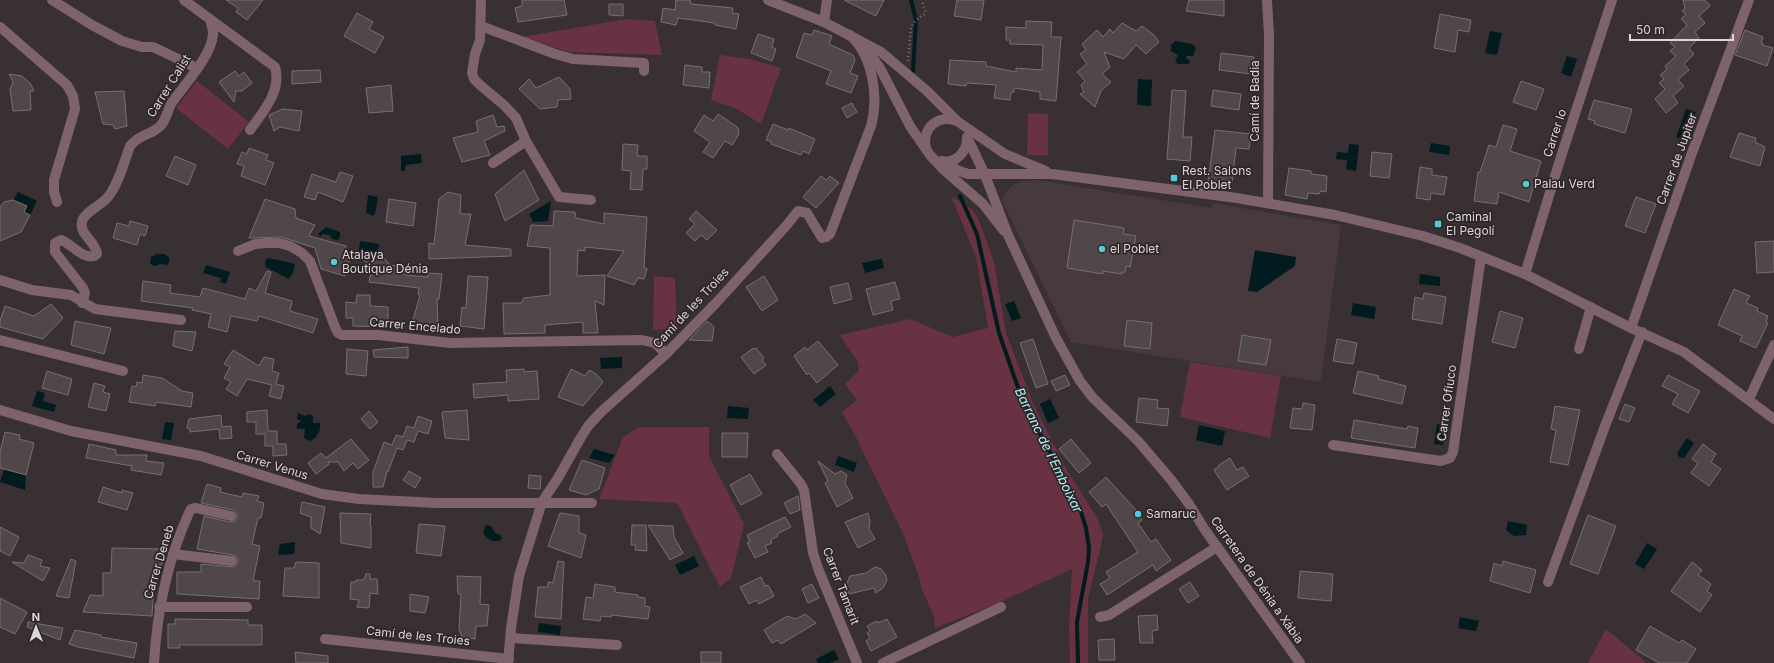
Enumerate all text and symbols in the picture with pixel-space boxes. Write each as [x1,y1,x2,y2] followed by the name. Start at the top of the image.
[1630,16,1733,42] scale bar
[1636,22,1665,37] text: 50 m
[143,52,194,120] street label: Carrer Calist
[1247,60,1262,142] street label: Camí de Badia
[1540,107,1569,159] street label: Carrer Io
[1653,110,1700,207] street label: Carrer de Jupiter
[1182,163,1252,192] place label: Rest. Salons El Poblet
[1169,173,1179,183] marker: Rest. Salons El Poblet
[1534,176,1595,191] place label: Palau Verd
[1521,179,1531,189] marker: Palau Verd
[1446,209,1495,238] place label: Caminal El Pegolí
[1433,219,1443,229] marker: Caminal El Pegolí
[1110,241,1159,256] place label: el Poblet
[1097,244,1107,254] marker: el Poblet
[342,247,428,276] place label: Atalaya Boutique Dénia
[329,257,339,267] marker: Atalaya Boutique Dénia
[650,264,732,351] street label: Camí de les Troies
[369,314,461,337] street label: Carrer Encelado
[1434,364,1459,442] street label: Carrer Ofiuco
[1012,385,1087,516] water label: Barranc de l'Emboixar
[234,446,310,483] street label: Carrer Venus
[1146,506,1196,521] place label: Samaruc
[1133,509,1143,519] marker: Samaruc
[1208,513,1307,646] street label: Carretera de Dénia a Xàbia
[140,523,177,601] street label: Carrer Deneb
[820,545,863,627] street label: Carrer Tamarit
[16,607,56,647] north arrow
[32,610,40,624] text: N
[365,623,471,648] street label: Camí de les Troies

